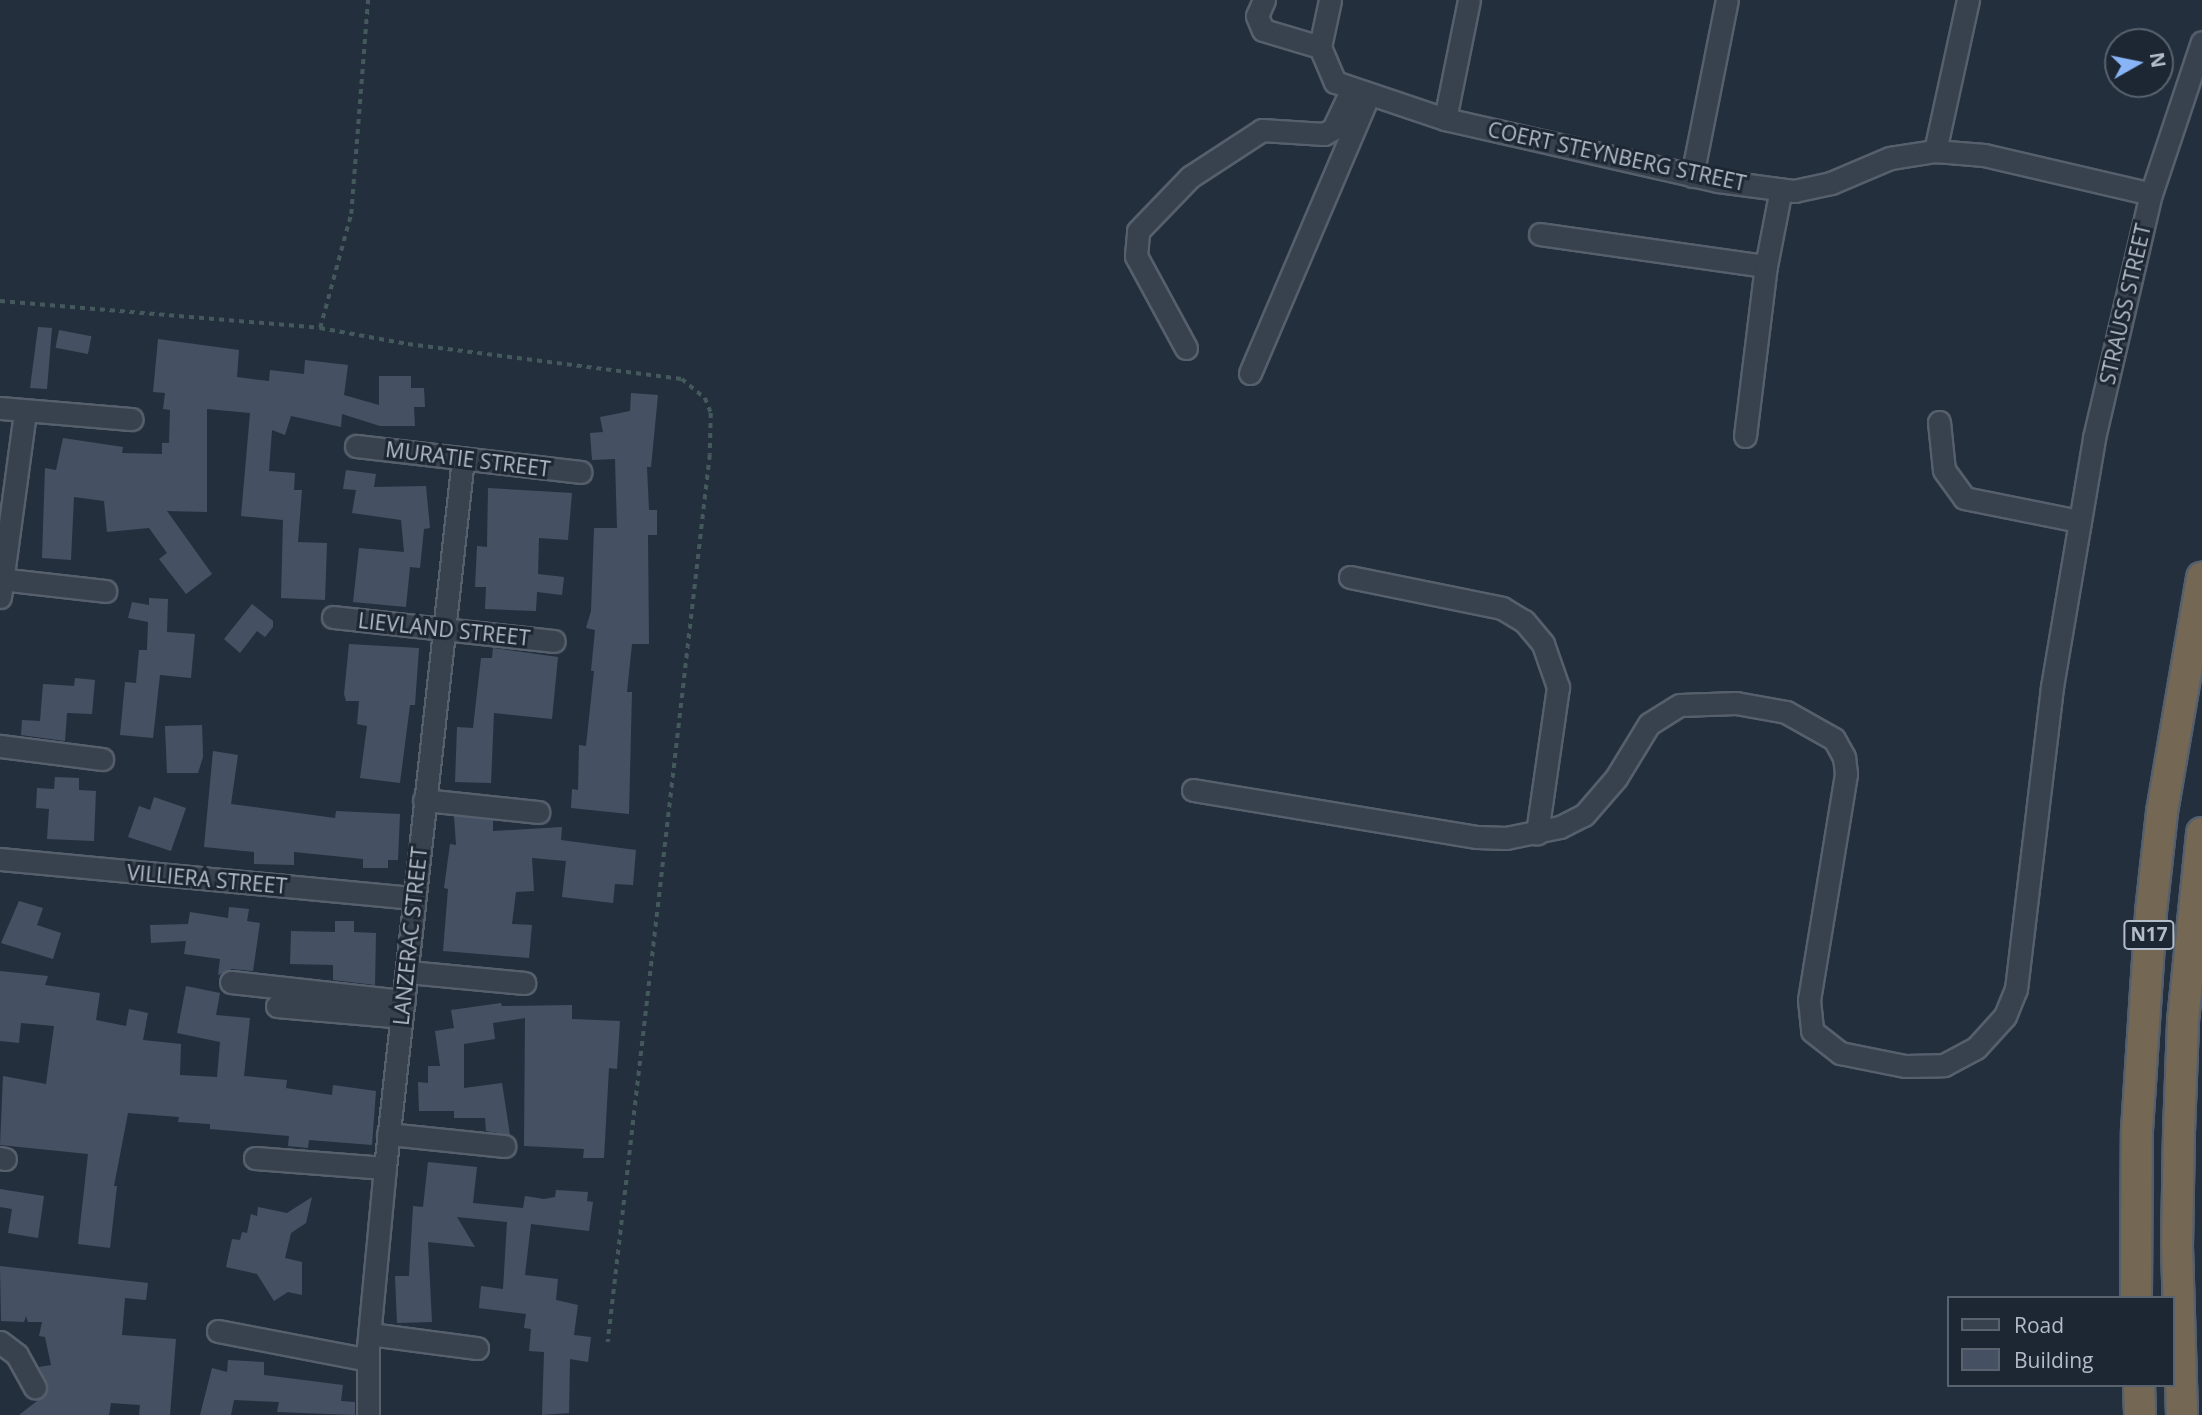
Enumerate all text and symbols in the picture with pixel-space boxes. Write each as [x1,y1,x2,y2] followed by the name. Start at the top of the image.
[2104,28,2174,98] north arrow
[2144,50,2172,70] text: N
[1486,116,1748,196] street label: COERT STEYNBERG STREET
[2094,221,2156,387] street label: STRAUSS STREET
[384,436,552,482] street label: MURATIE STREET
[357,607,531,651] street label: LIEVLAND STREET
[388,845,432,1027] street label: LANZERAC STREET
[126,859,288,899] street label: VILLIERA STREET
[2123,920,2175,951] road number: N17
[1946,1296,2174,1387] legend
[2014,1311,2064,1339] text: Road
[2014,1346,2093,1374] text: Building

